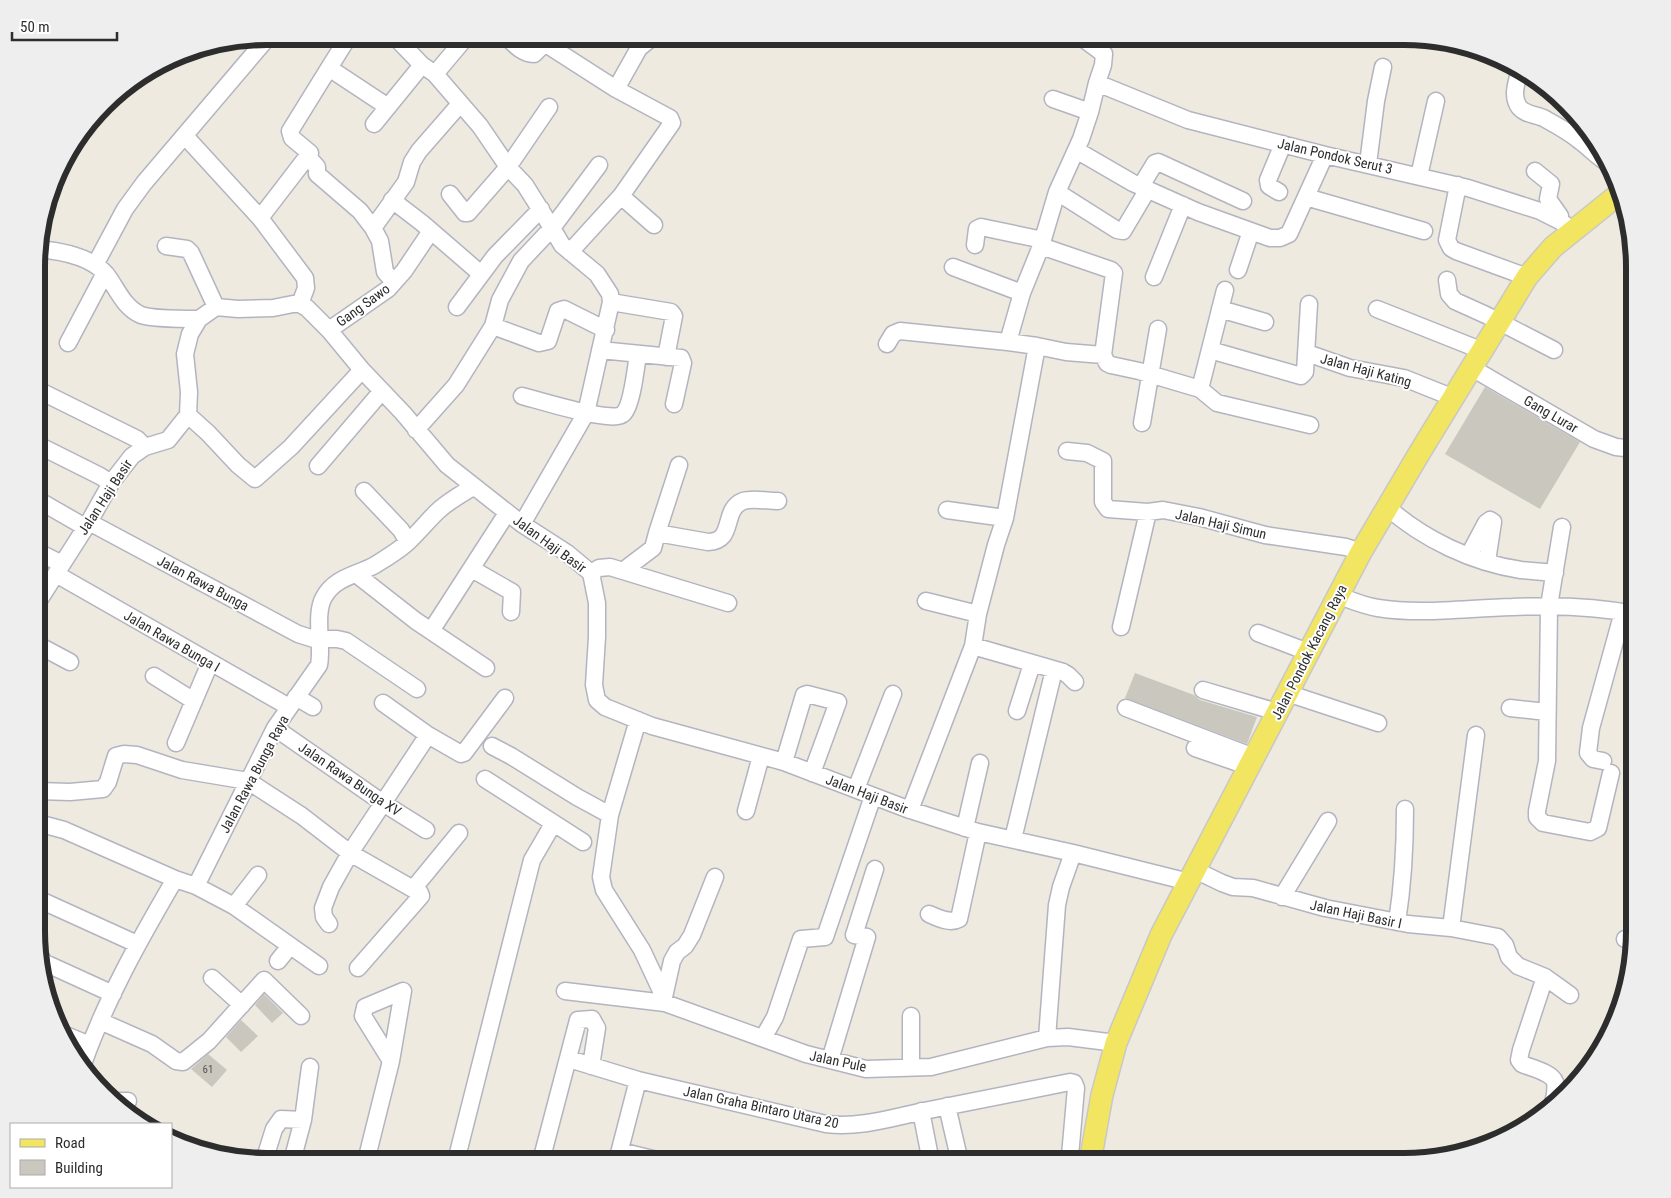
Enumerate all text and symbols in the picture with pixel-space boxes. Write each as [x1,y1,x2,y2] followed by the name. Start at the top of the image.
[12,10,118,42] scale bar
[20,18,50,36] text: 50 m
[1276,135,1394,177] street label: Jalan Pondok Serut 3
[333,280,393,330] street label: Gang Sawo
[1319,350,1413,390] street label: Jalan Haji Kating
[1521,392,1581,436] street label: Gang Lurar
[75,456,135,538] street label: Jalan Haji Basir
[1174,506,1268,542] street label: Jalan Haji Simun
[510,512,590,576] street label: Jalan Haji Basir
[155,552,251,614] street label: Jalan Rawa Bunga
[1268,582,1350,722] street label: Jalan Pondok Kacang Raya
[121,607,223,675] street label: Jalan Rawa Bunga I
[216,712,292,836] street label: Jalan Rawa Bunga Raya
[296,739,404,819] street label: Jalan Rawa Bunga XV
[824,771,910,817] street label: Jalan Haji Basir
[1309,896,1403,932] street label: Jalan Haji Basir I
[808,1047,868,1075] street label: Jalan Pule
[203,1063,213,1076] house number: 61
[682,1083,840,1131] street label: Jalan Graha Bintaro Utara 20
[10,1123,172,1188] legend
[55,1134,85,1152] text: Road
[55,1159,103,1177] text: Building

